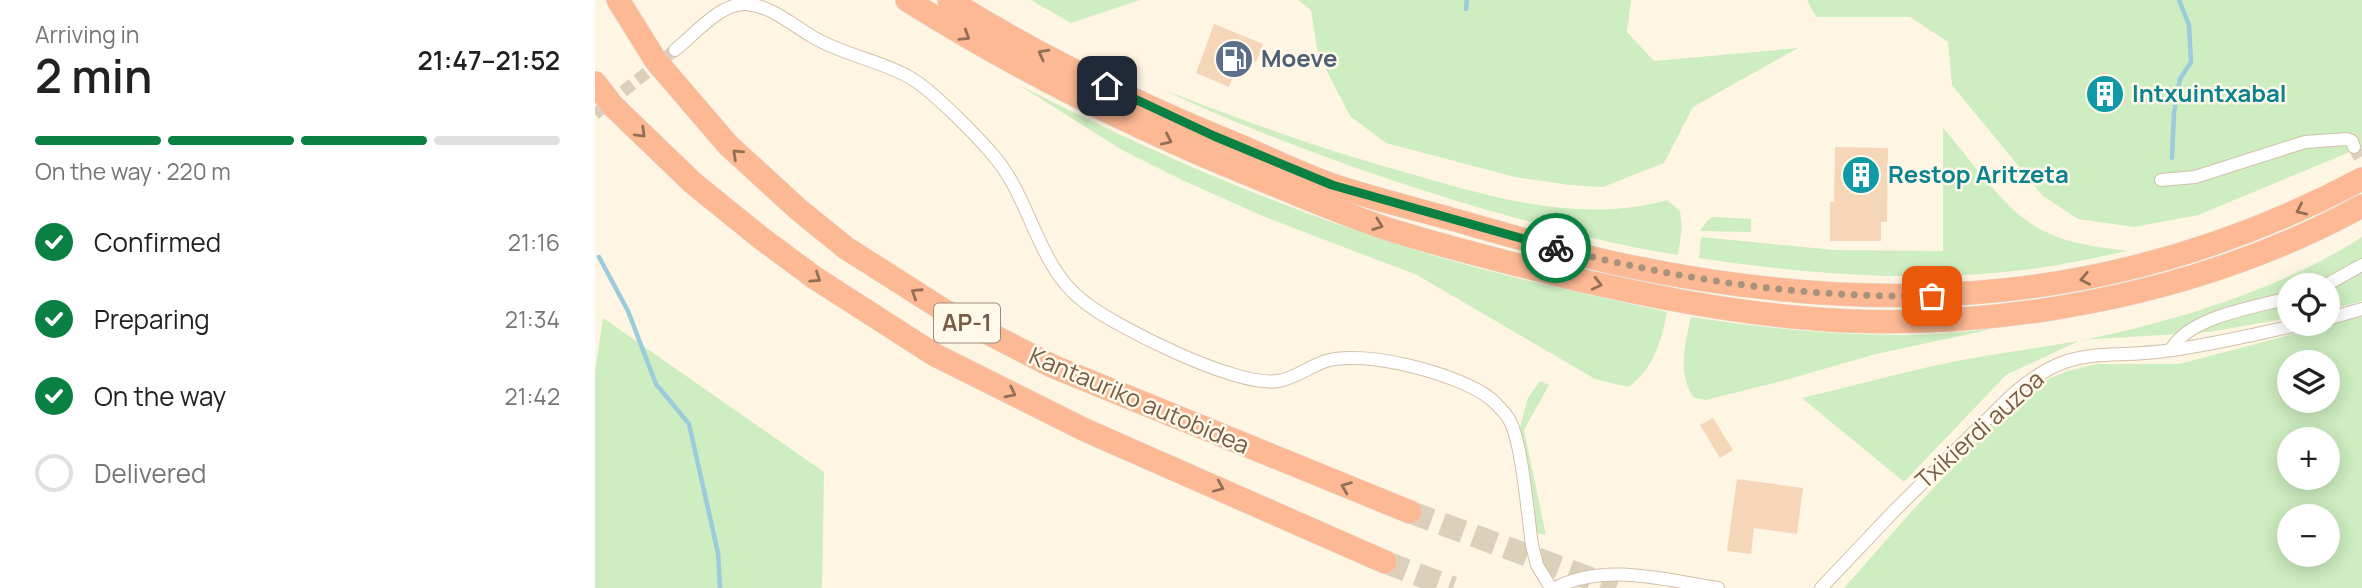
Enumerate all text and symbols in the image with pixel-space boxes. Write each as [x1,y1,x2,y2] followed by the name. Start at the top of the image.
[35,18,140,50] text: Arriving in
[957,28,970,41] one-way arrow
[1213,38,1255,80] fuel station icon: Moeve
[1261,41,1338,74] place label: Moeve
[418,42,560,78] text: 21:47–21:52
[35,44,152,107] text: 2 min
[1038,48,1050,62] one-way arrow
[1077,56,1137,116] pin
[1088,67,1126,105] icon: home
[2084,73,2126,115] building icon: Intxuintxabal
[2132,76,2287,109] place label: Intxuintxabal
[633,125,646,137] one-way arrow
[1160,132,1172,146] one-way arrow
[732,149,745,162] one-way arrow
[1840,154,1882,196] building icon: Restop Aritzeta
[35,155,231,187] text: On the way · 220 m
[1888,157,2069,190] place label: Restop Aritzeta
[2296,202,2308,216] one-way arrow
[1521,213,1591,283] courier
[1371,217,1383,231] one-way arrow
[35,223,73,261] icon: check
[94,224,221,260] text: Confirmed
[508,226,560,258] text: 21:16
[1537,229,1575,267] icon: bike
[1902,266,1962,326] pin
[808,270,821,282] one-way arrow
[2079,271,2091,286] one-way arrow
[2277,273,2340,567] map controls
[2277,273,2340,336] button: locate
[1591,276,1603,290] one-way arrow
[1913,277,1951,315] icon: bag
[911,288,924,301] one-way arrow
[35,300,73,338] icon: check
[94,301,210,337] text: Preparing
[505,303,560,335] text: 21:34
[934,304,1000,342] road number: AP-1
[1025,338,1255,461] street label: Kantauriko autobidea
[2277,350,2340,413] button: layers
[1908,362,2050,495] street label: Txikierdi auzoa
[35,377,73,415] icon: check
[94,378,226,414] text: On the way
[504,380,560,412] text: 21:42
[1004,385,1017,399] one-way arrow
[2277,427,2340,490] button: +
[94,455,206,491] text: Delivered
[1212,479,1224,493] one-way arrow
[1341,482,1353,496] one-way arrow
[2277,504,2340,567] button: −

